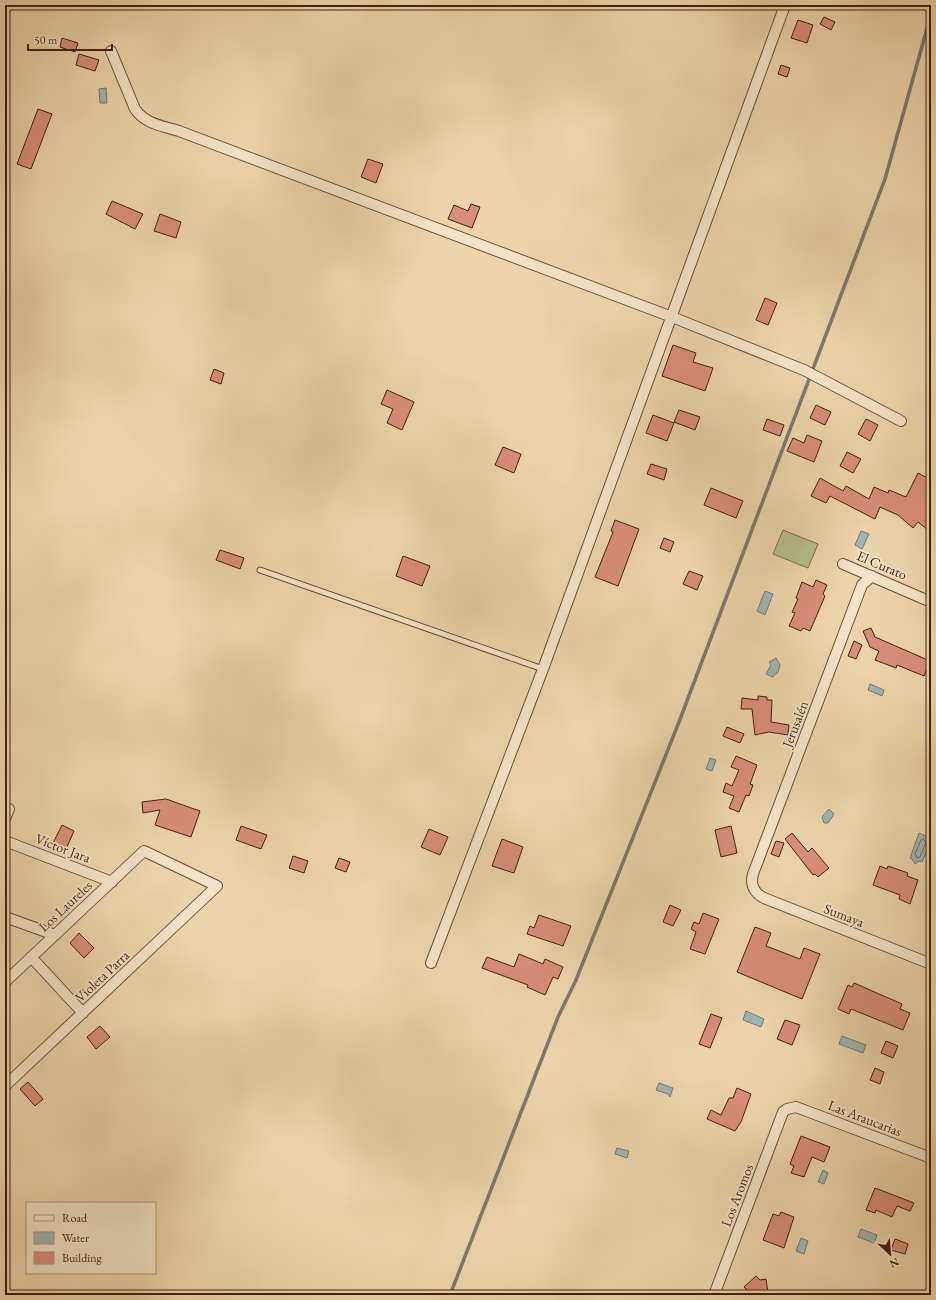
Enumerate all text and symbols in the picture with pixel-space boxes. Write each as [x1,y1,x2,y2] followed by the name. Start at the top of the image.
[28,26,112,52] scale bar
[34,32,58,48] text: 50 m
[854,546,910,584] street label: El Curato
[778,698,812,751] street label: Jerusalén
[33,829,94,867] street label: Víctor Jara
[34,876,96,935] street label: Los Laureles
[821,899,867,931] street label: Sumaya
[71,946,133,1006] street label: Violeta Parra
[826,1096,905,1140] street label: Las Araucarias
[717,1160,757,1229] street label: Los Aromos
[26,1202,156,1274] legend
[62,1210,88,1226] text: Road
[62,1230,89,1246] text: Water
[870,1234,910,1274] north arrow
[62,1250,103,1266] text: Building
[887,1255,901,1271] text: N

